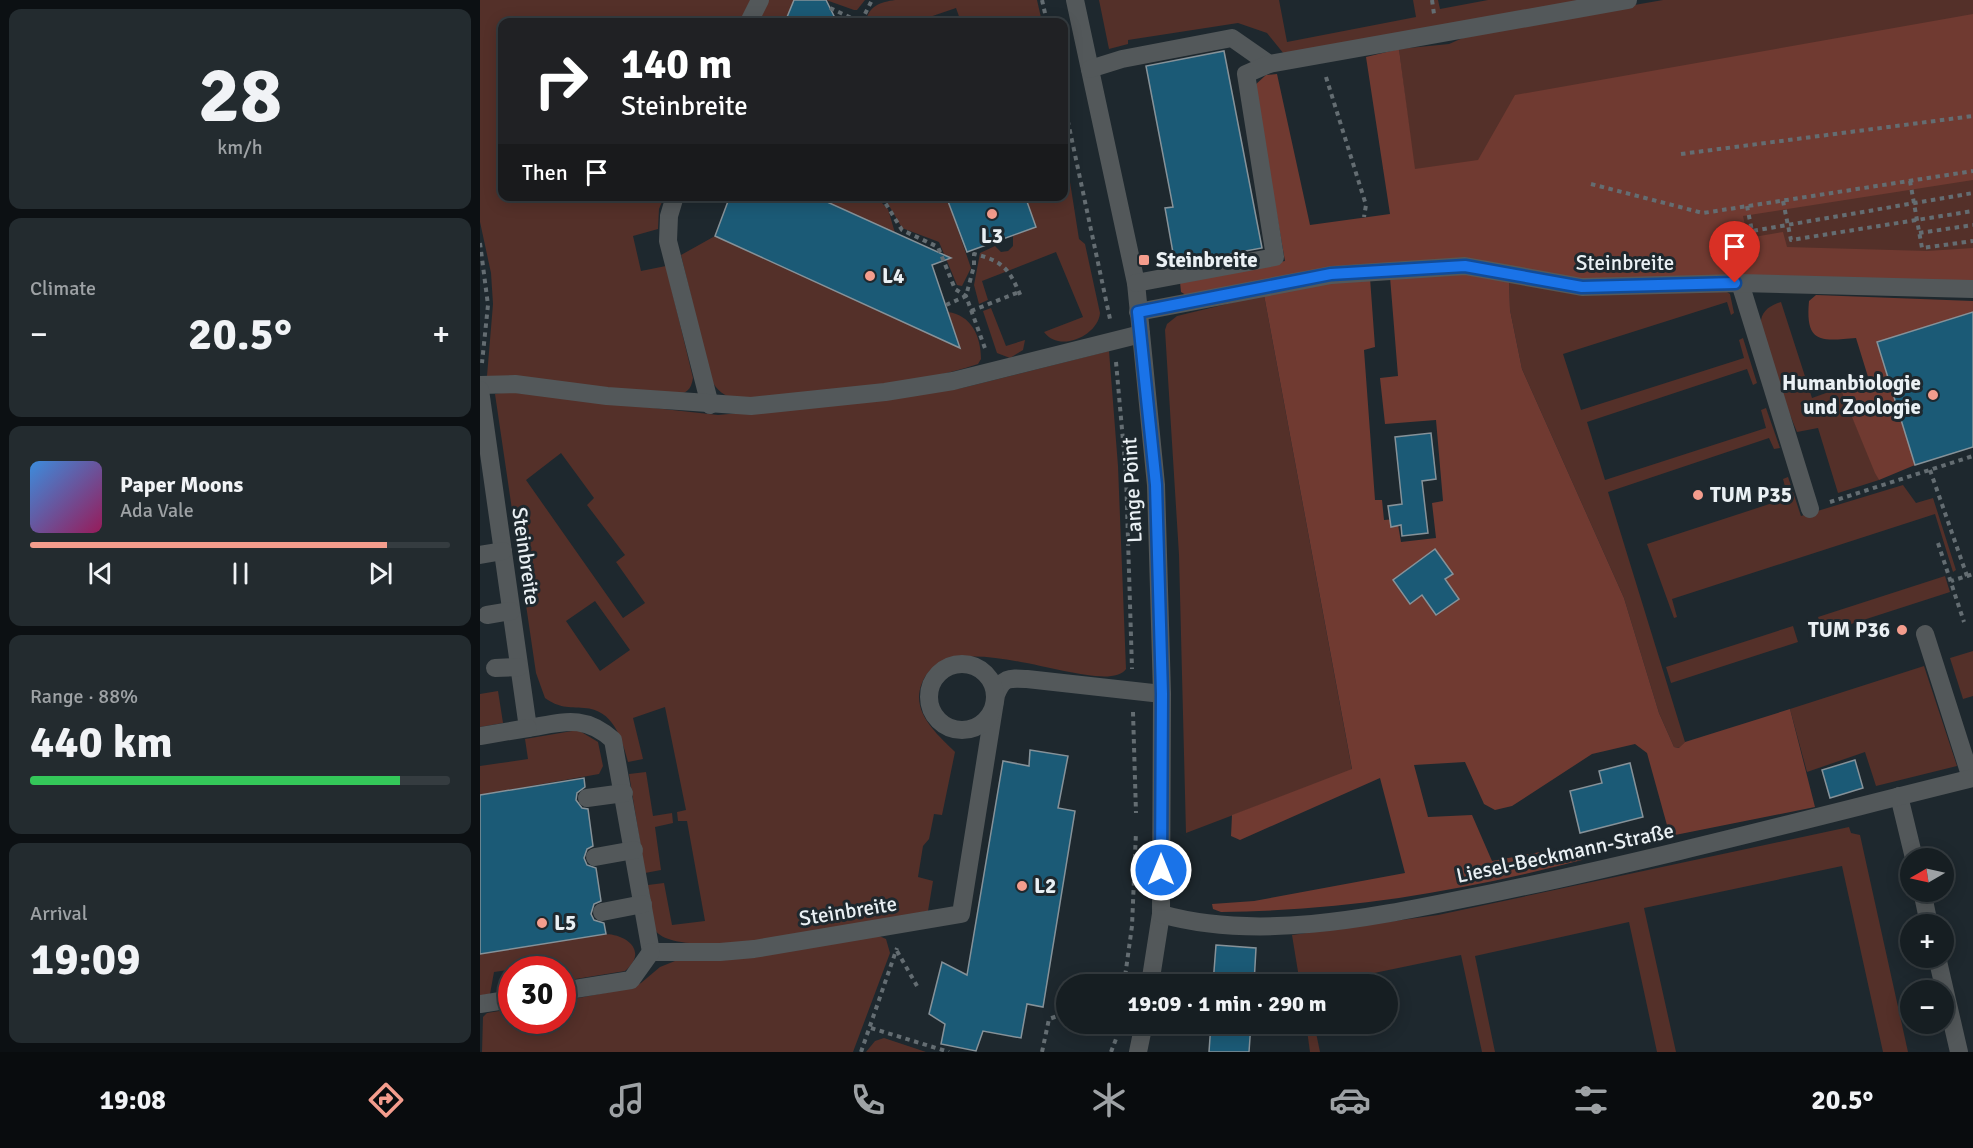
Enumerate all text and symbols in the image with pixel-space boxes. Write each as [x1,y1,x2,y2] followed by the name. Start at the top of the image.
[621,39,732,90] text: 140 m
[522,42,600,120] icon: right
[198,48,282,144] text: 28
[621,90,748,123] text: Steinbreite
[217,135,263,160] text: km/h
[580,156,613,189] icon: arrive
[522,159,568,186] text: Then
[985,207,999,221] marker: L3
[1709,221,1760,283] pin
[981,223,1003,249] place label: L3
[1718,230,1751,263] icon: arrive
[1156,247,1258,273] place label: Steinbreite
[1576,250,1674,276] street label: Steinbreite
[1137,253,1151,267] marker: Steinbreite
[882,263,904,289] place label: L4
[863,269,877,283] marker: L4
[30,276,96,301] text: Climate
[188,307,292,362] text: 20.5°
[30,314,48,355] text: −
[432,314,450,355] text: +
[1782,370,1921,420] place label: Humanbiologie und Zoologie
[1926,388,1940,402] marker: Humanbiologie und Zoologie
[1116,436,1148,544] street label: Lange Point
[120,471,243,498] text: Paper Moons
[1710,482,1792,508] place label: TUM P35
[1691,488,1705,502] marker: TUM P35
[120,498,194,523] text: Ada Vale
[506,505,546,607] street label: Steinbreite
[84,557,117,590] icon: previous
[224,557,257,590] icon: pause
[364,557,397,590] icon: next
[1808,617,1890,643] place label: TUM P36
[1895,623,1909,637] marker: TUM P36
[30,684,138,709] text: Range · 88%
[30,715,173,770] text: 440 km
[1454,817,1676,889] street label: Liesel-Beckmann-Straße
[1129,838,1193,902] position arrow
[1900,848,1954,902] north arrow
[1900,848,1954,1034] map controls
[1034,873,1056,899] place label: L2
[1015,879,1029,893] marker: L2
[797,890,899,932] street label: Steinbreite
[30,901,88,926] text: Arrival
[554,910,576,936] place label: L5
[1900,914,1954,968] button: +
[535,916,549,930] marker: L5
[30,932,140,987] text: 19:09
[498,956,576,1034] speed limit sign: 30
[1900,980,1954,1034] button: −
[1127,990,1327,1017] text: 19:09 · 1 min · 290 m
[365,1079,407,1121] icon: directions
[606,1079,648,1121] icon: music
[847,1079,889,1121] icon: phone
[1088,1079,1130,1121] icon: climate
[1329,1079,1371,1121] icon: car
[1570,1079,1612,1121] icon: filters
[100,1084,166,1117] text: 19:08
[1811,1084,1873,1117] text: 20.5°

